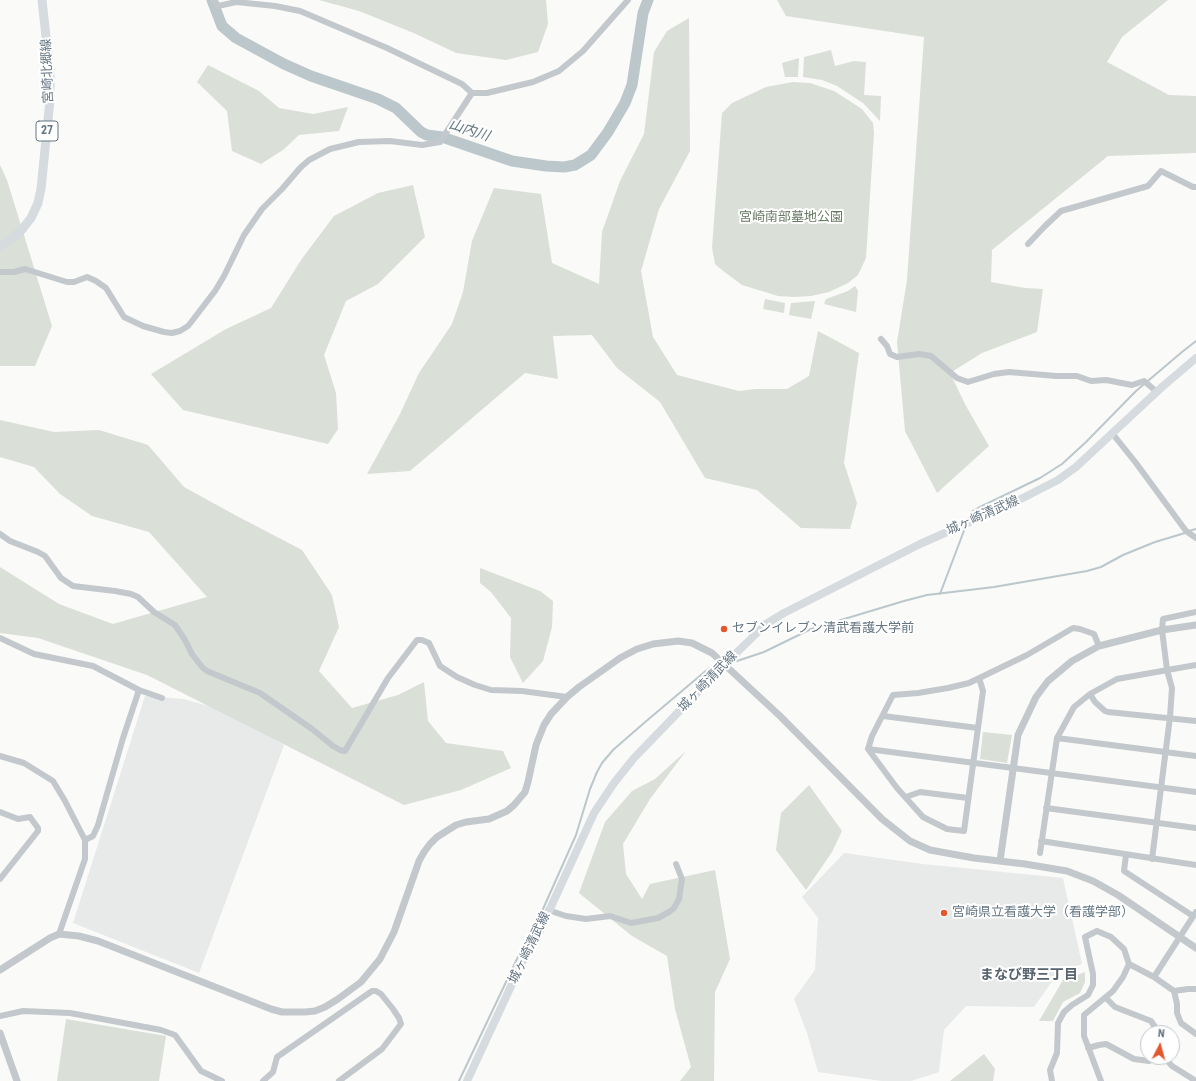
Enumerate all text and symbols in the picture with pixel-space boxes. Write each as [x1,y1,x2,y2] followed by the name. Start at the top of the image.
[39,38,57,104] street label: 宮崎北郷線
[446,117,492,145] water label: 山内川
[36,121,58,141] road number: 27
[739,210,843,226] park label: 宮崎南部墓地公園
[944,493,1022,539] street label: 城ヶ崎清武線
[732,621,914,637] place label: セブンイレブン清武看護大学前
[719,624,729,634] marker: セブンイレブン清武看護大学前
[675,649,741,715] street label: 城ヶ崎清武線
[952,905,1134,921] place label: 宮崎県立看護大学（看護学部）
[939,908,949,918] marker: 宮崎県立看護大学（看護学部）
[506,910,554,986] street label: 城ヶ崎清武線
[980,967,1078,983] district label: まなび野三丁目
[1140,1025,1180,1065] north arrow
[1157,1027,1165,1040] text: N

